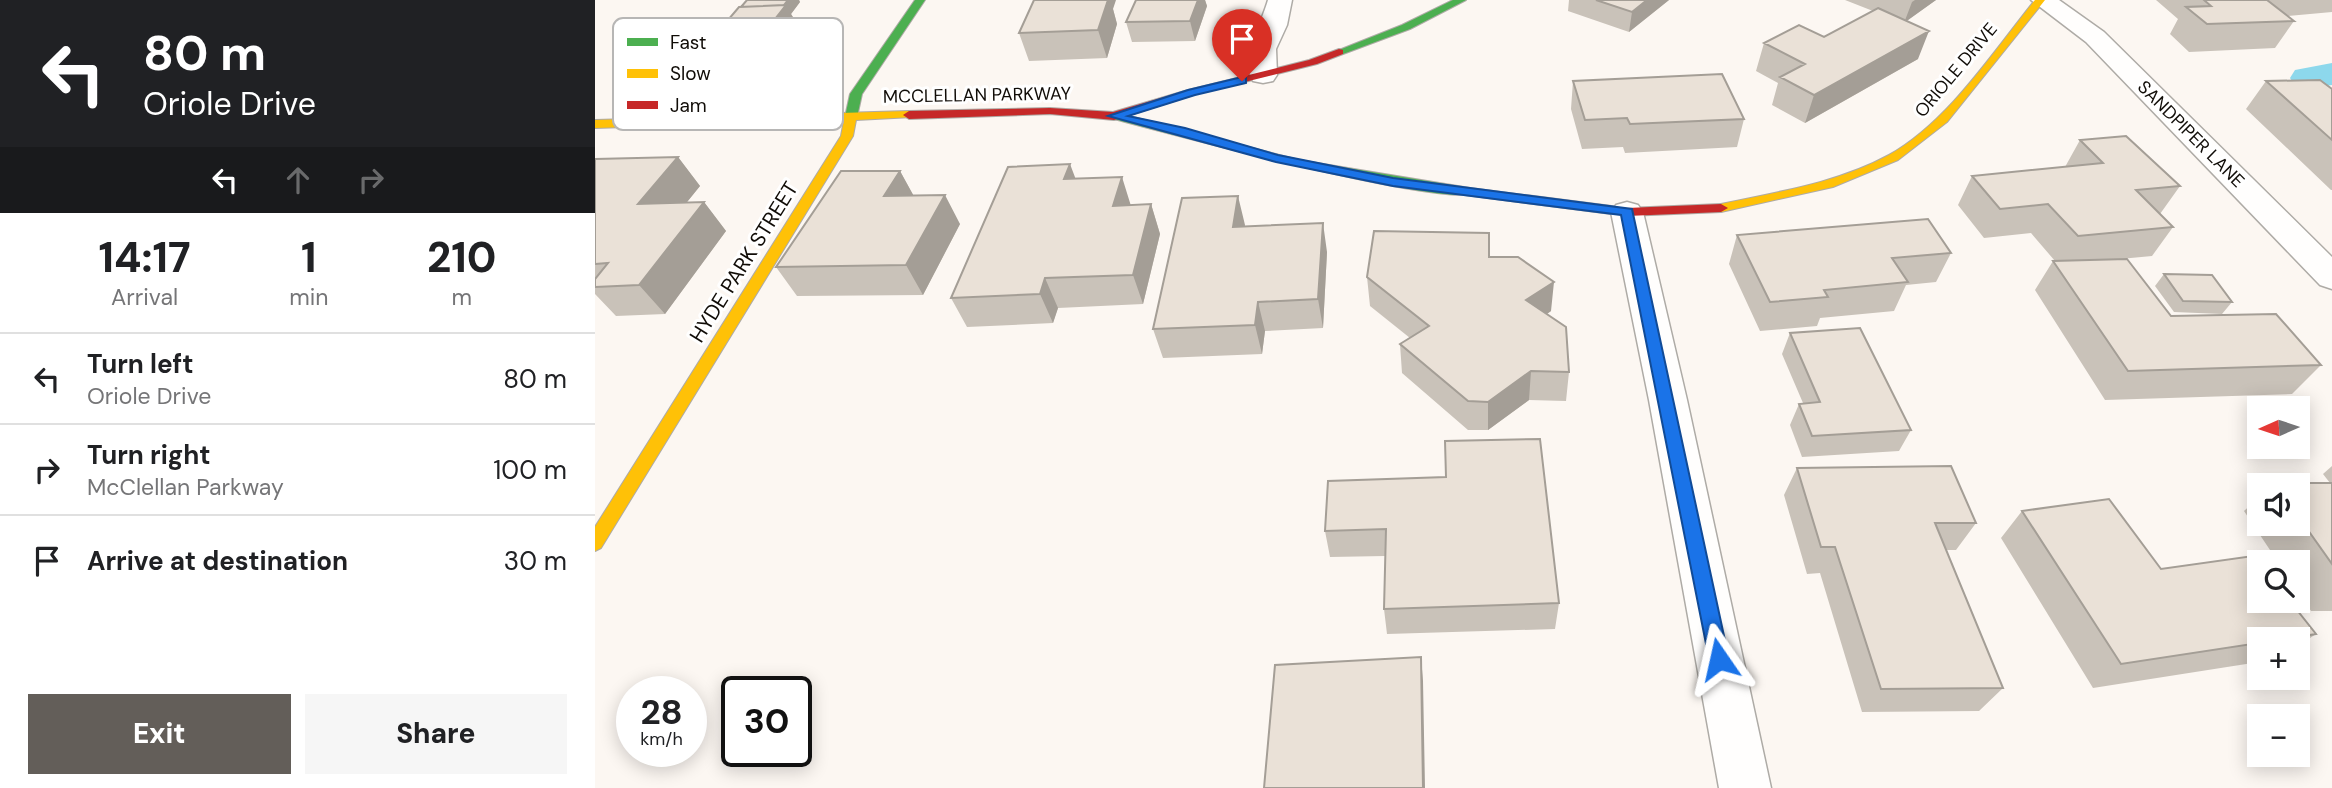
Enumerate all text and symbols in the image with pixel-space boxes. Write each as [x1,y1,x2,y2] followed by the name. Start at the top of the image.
[1212,9,1272,81] pin
[613,18,843,130] legend
[1909,18,2003,122] street label: ORIOLE DRIVE
[1223,20,1261,58] icon: arrive
[143,21,266,85] text: 80 m
[28,28,119,119] icon: left
[670,30,706,55] text: Fast
[670,61,711,86] text: Slow
[2132,75,2250,193] street label: SANDPIPER LANE
[883,81,1072,109] street label: MCCLELLAN PARKWAY
[143,83,316,125] text: Oriole Drive
[670,93,707,118] text: Jam
[206,161,244,199] icon: left
[279,161,317,199] icon: ahead
[352,161,390,199] icon: right
[683,176,805,348] street label: HYDE PARK STREET
[99,230,191,285] text: 14:17
[301,230,317,285] text: 1
[427,230,496,285] text: 210
[111,282,178,312] text: Arrival
[289,282,328,312] text: min
[451,282,472,312] text: m
[87,347,194,381] text: Turn left
[28,360,66,398] icon: left
[503,362,567,396] text: 80 m
[87,381,211,411] text: Oriole Drive
[2247,396,2310,458] north arrow
[2247,396,2310,767] map controls
[87,438,211,472] text: Turn right
[28,451,66,489] icon: right
[493,453,567,487] text: 100 m
[87,472,284,502] text: McClellan Parkway
[2247,473,2310,536] button: sound
[28,542,66,580] icon: arrive
[87,544,348,578] text: Arrive at destination
[504,544,567,578] text: 30 m
[2247,550,2310,613] button: search
[1682,622,1756,696] position arrow
[2247,627,2310,690] button: +
[721,676,812,767] speed limit sign: 30
[640,689,683,735] text: 28
[28,694,291,774] button: Exit
[305,694,567,774] button: Share
[2247,704,2310,767] button: −
[640,727,683,751] text: km/h

